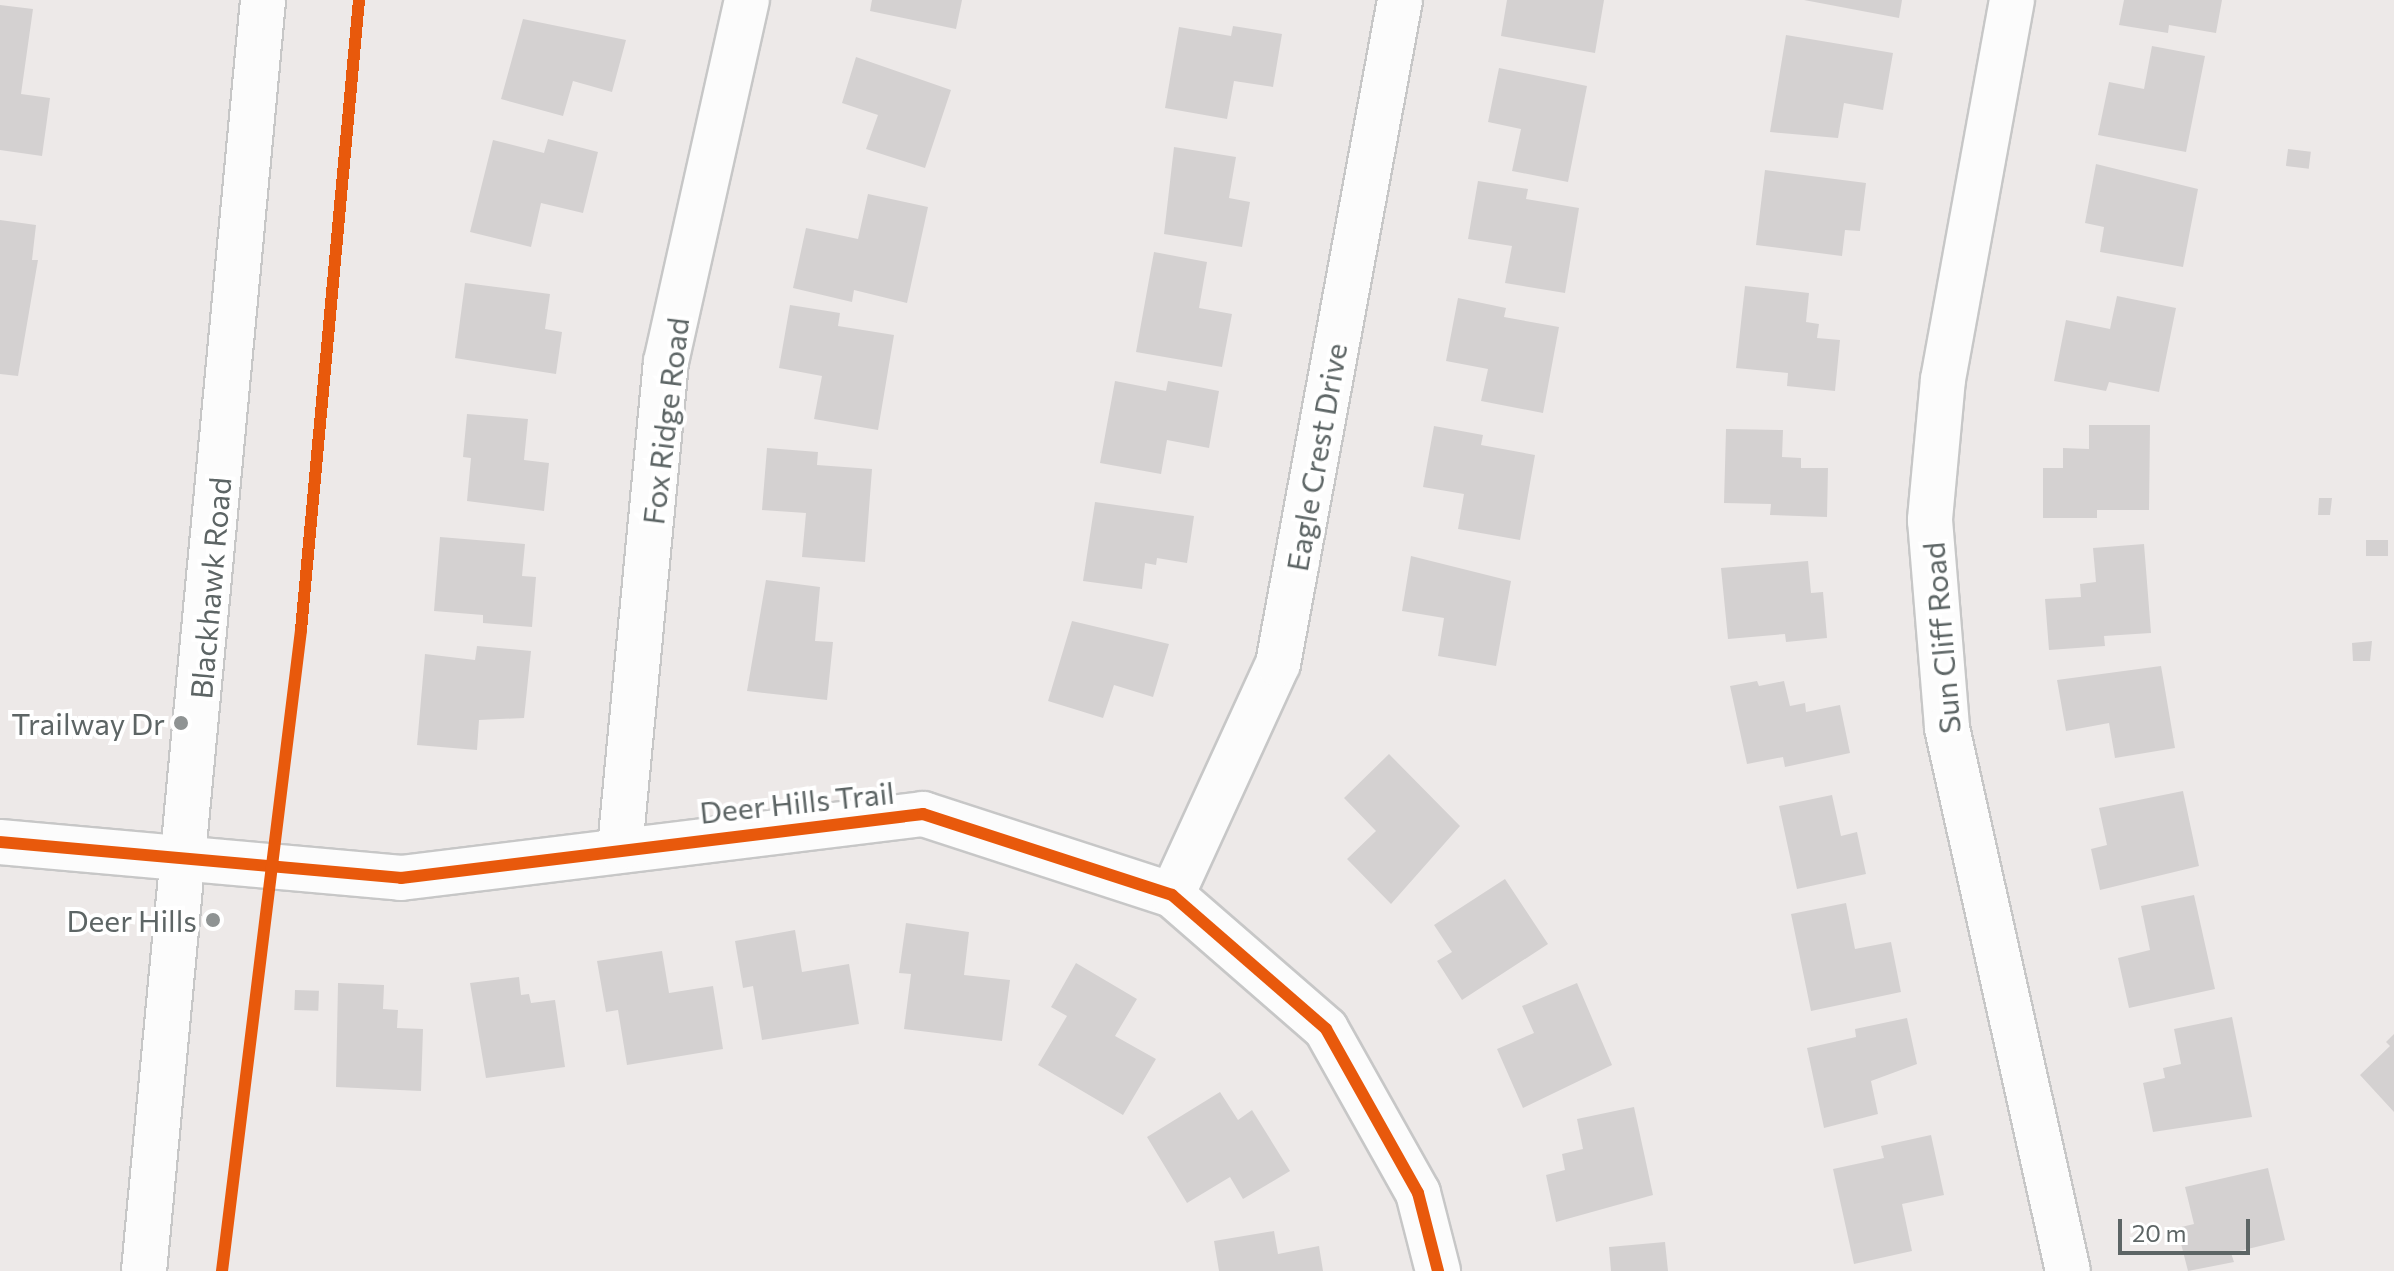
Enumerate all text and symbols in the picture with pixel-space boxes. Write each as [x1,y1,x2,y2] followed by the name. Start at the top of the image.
[634,315,696,527] street label: Fox Ridge Road
[1278,340,1354,574] street label: Eagle Crest Drive
[182,476,238,700] street label: Blackhawk Road
[1915,541,1967,735] street label: Sun Cliff Road
[11,705,165,741] place label: Trailway Dr
[172,714,190,732] marker: Trailway Dr
[698,774,896,830] street label: Deer Hills Trail
[66,902,197,938] place label: Deer Hills
[204,911,222,929] marker: Deer Hills
[2122,1203,2254,1253] scale bar
[2132,1218,2186,1247] text: 20 m

